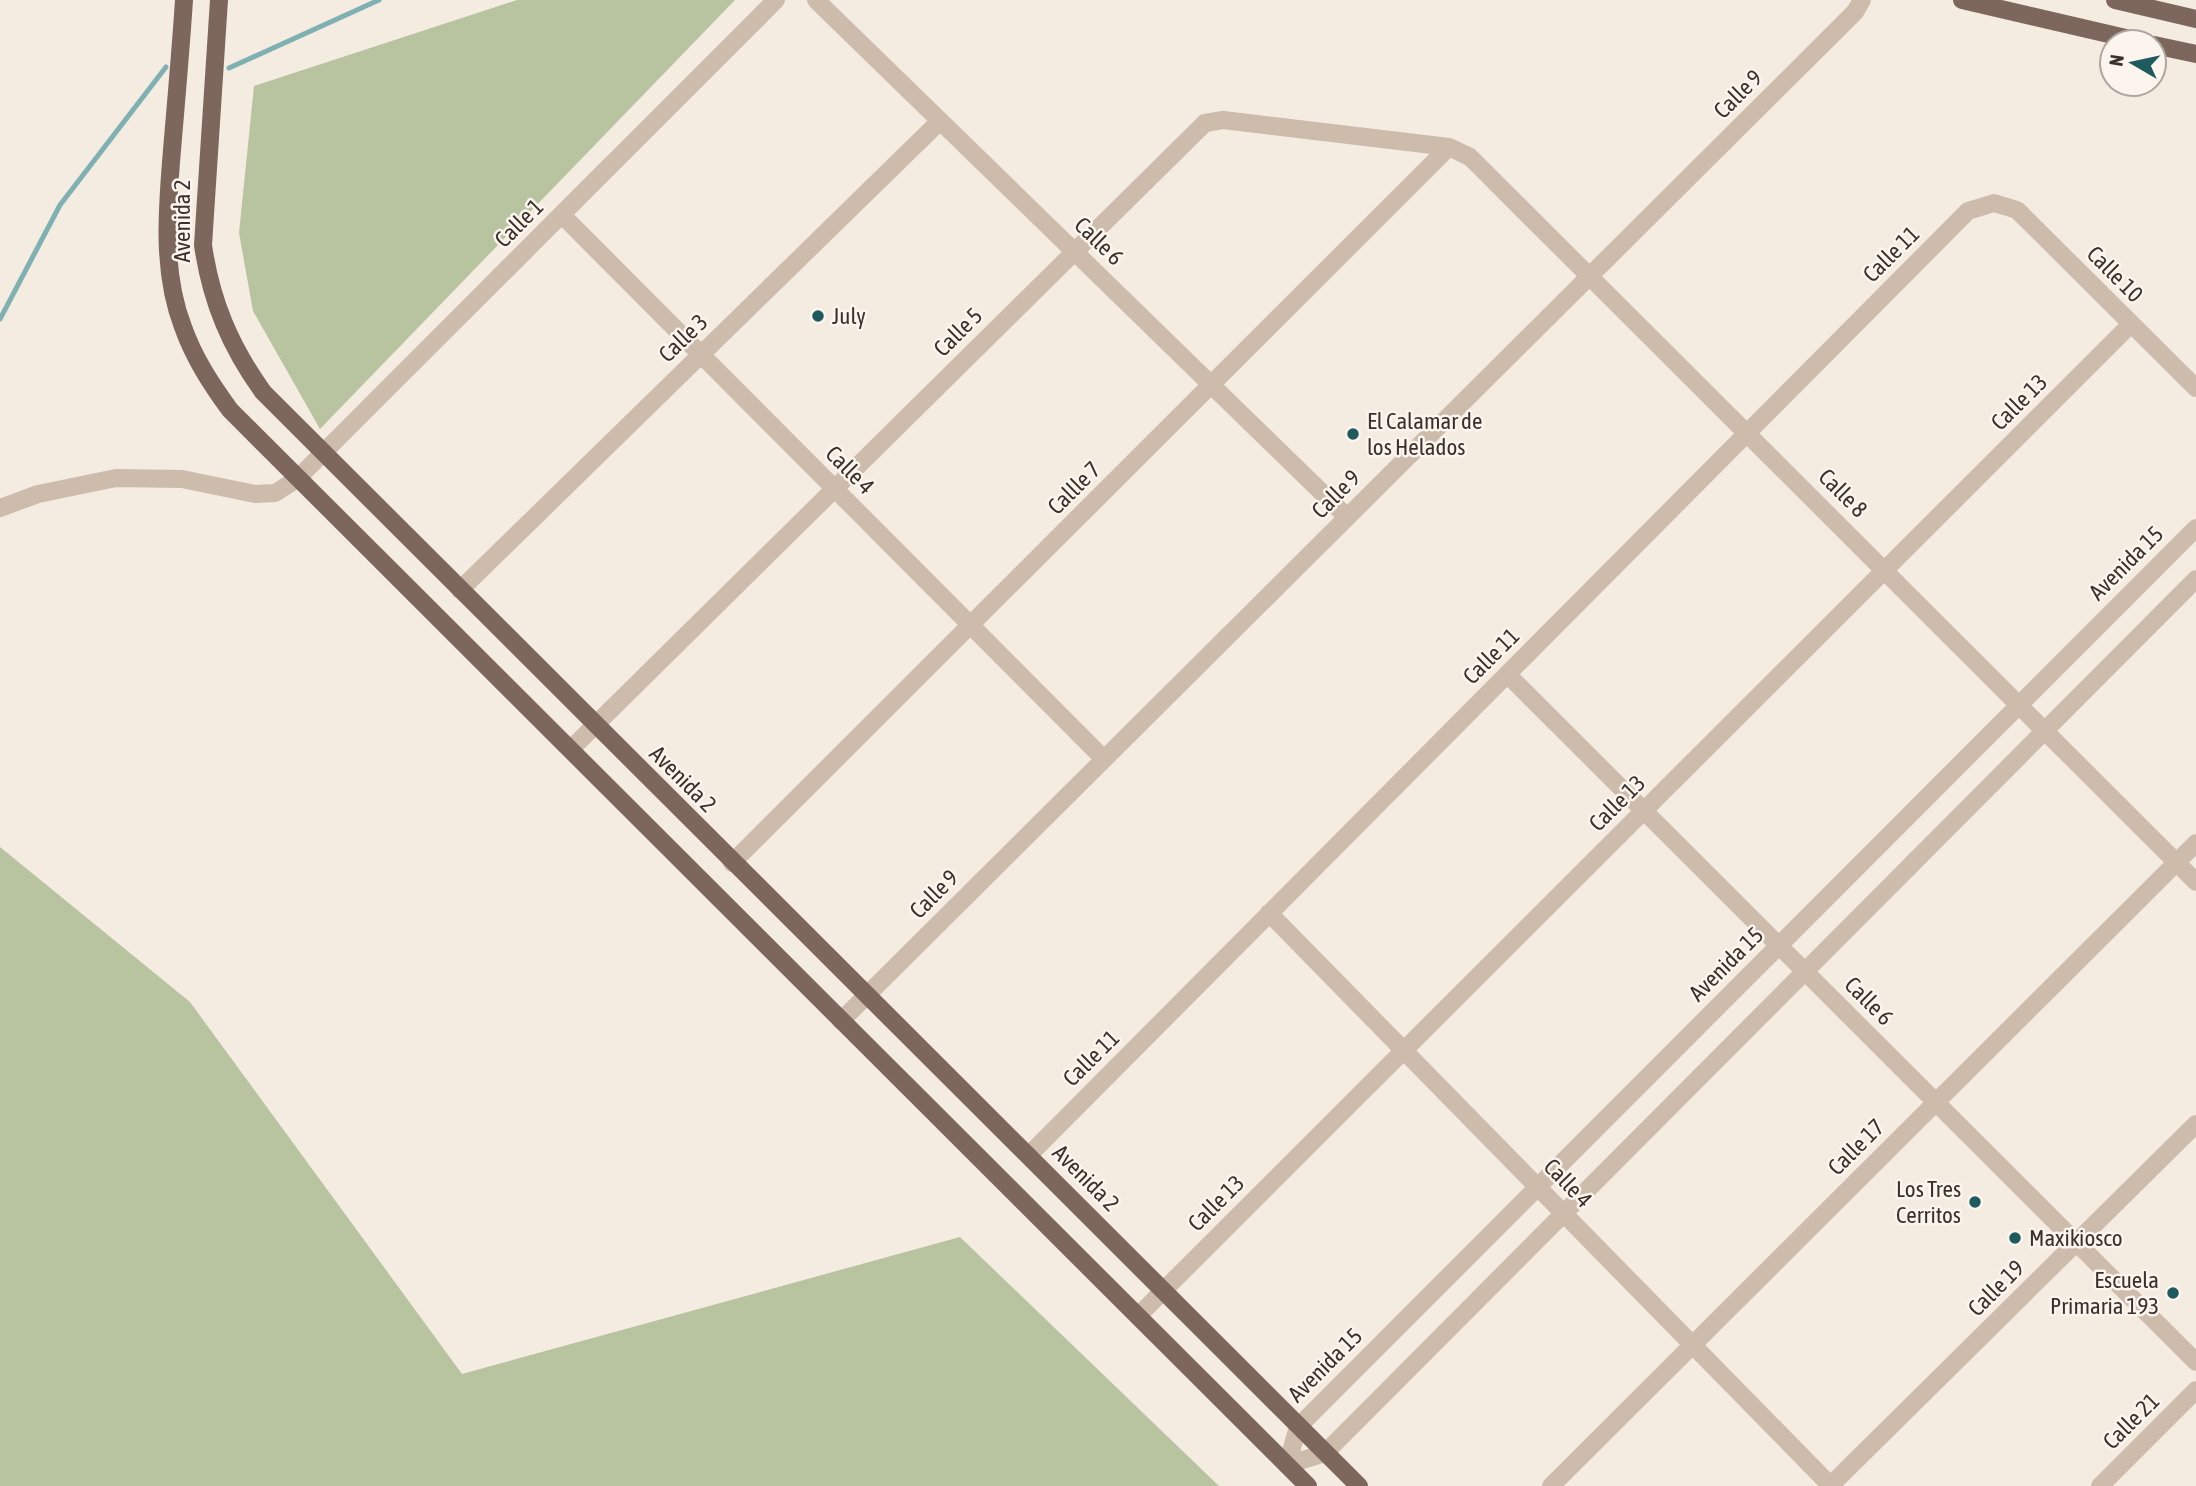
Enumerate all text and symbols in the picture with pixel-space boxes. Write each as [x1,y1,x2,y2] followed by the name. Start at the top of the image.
[2098,28,2168,98] north arrow
[2104,53,2128,68] text: N
[1709,65,1767,123] street label: Calle 9
[169,180,195,262] street label: Avenida 2
[490,194,548,252] street label: Calle 1
[1069,212,1129,270] street label: Calle 6
[1858,221,1924,287] street label: Calle 11
[2082,241,2148,307] street label: Calle 10
[832,303,866,329] place label: July
[929,303,987,361] street label: Calle 5
[810,308,826,324] marker: July
[653,309,713,367] street label: Calle 3
[1986,369,2052,435] street label: Calle 13
[1367,408,1482,460] place label: El Calamar de los Helados
[1345,426,1361,442] marker: El Calamar de los Helados
[821,441,879,499] street label: Calle 4
[1042,456,1106,520] street label: Callle 7
[1814,464,1872,522] street label: Calle 8
[1307,465,1365,523] street label: Calle 9
[2084,521,2168,605] street label: Avenida 15
[1458,623,1524,689] street label: Calle 11
[644,740,722,818] street label: Avenida 2
[1584,770,1650,836] street label: Calle 13
[905,865,963,923] street label: Calle 9
[1684,922,1768,1006] street label: Avenida 15
[1840,972,1898,1030] street label: Calle 6
[1058,1025,1124,1091] street label: Calle 11
[1823,1114,1889,1180] street label: Calle 17
[1047,1139,1125,1217] street label: Avenida 2
[1539,1153,1597,1213] street label: Calle 4
[1183,1170,1249,1236] street label: Calle 13
[1896,1176,1961,1228] place label: Los Tres Cerritos
[1967,1194,1983,1210] marker: Los Tres Cerritos
[2029,1225,2123,1251] place label: Maxikiosco
[2007,1230,2023,1246] marker: Maxikiosco
[1963,1255,2029,1321] street label: Calle 19
[2050,1267,2159,1319] place label: Escuela Primaria 193
[2165,1285,2181,1301] marker: Escuela Primaria 193
[1283,1323,1367,1407] street label: Avenida 15
[2098,1388,2164,1454] street label: Calle 21

